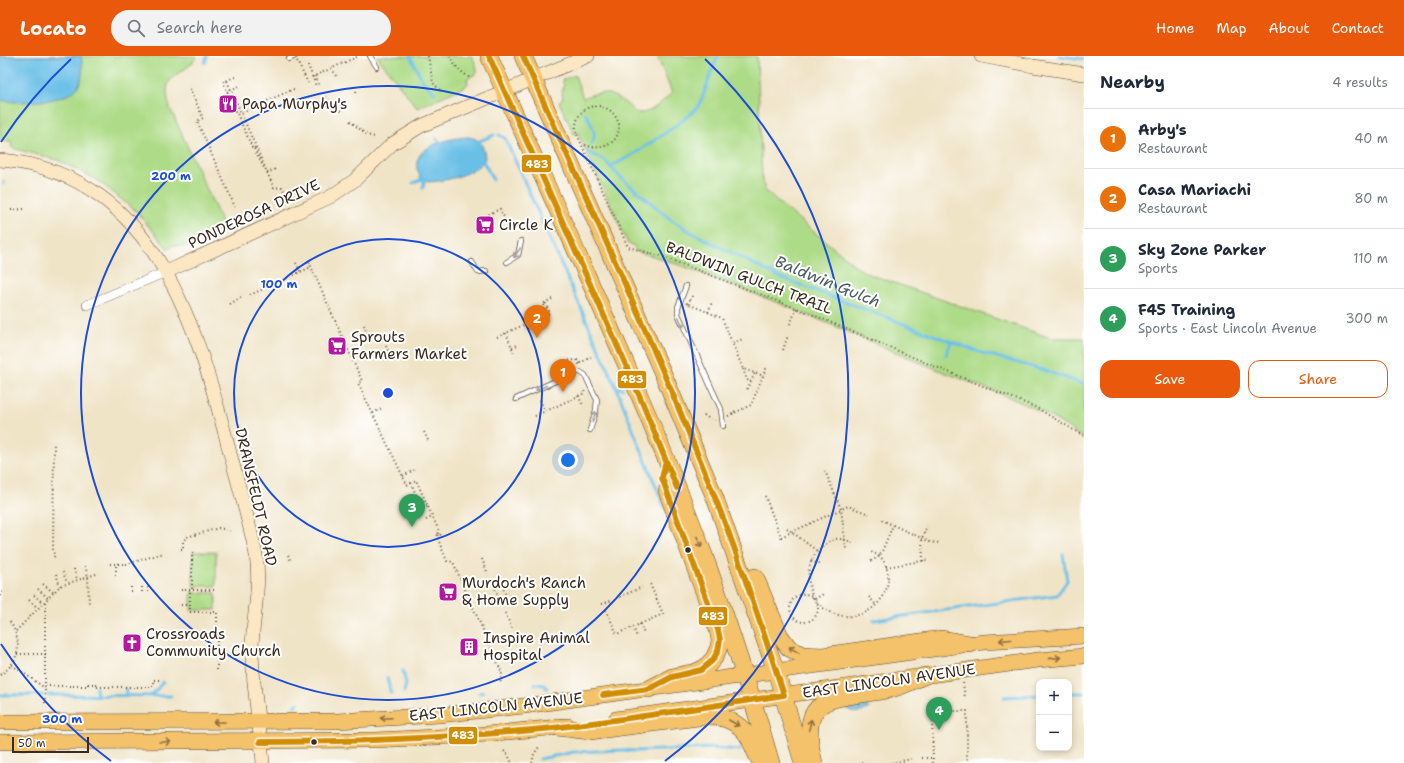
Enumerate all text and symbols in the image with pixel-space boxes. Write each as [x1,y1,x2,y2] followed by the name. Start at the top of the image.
[111,10,391,46] search box
[20,16,87,41] text: Locato
[125,17,147,39] icon: search
[157,18,242,38] text: Search here
[1156,19,1195,37] text: Home
[1217,19,1247,37] text: Map
[1269,19,1310,37] text: About
[1332,19,1384,37] text: Contact
[1100,71,1165,93] text: Nearby
[1332,74,1388,91] text: 4 results
[217,93,239,115] restaurant icon: Papa Murphy's
[242,94,348,114] place label: Papa Murphy's
[1138,120,1187,140] text: Arby's
[1110,130,1116,147] text: 1
[1354,130,1388,147] text: 40 m
[1138,140,1208,157] text: Restaurant
[521,154,552,173] line badge: 483
[526,157,549,172] text: 483
[151,168,191,184] text: 200 m
[185,175,323,253] street label: PONDEROSA DRIVE
[1138,180,1251,200] text: Casa Mariachi
[1108,190,1118,207] text: 2
[1354,190,1388,207] text: 80 m
[1138,200,1208,217] text: Restaurant
[474,214,496,236] supermarket icon: Circle K
[499,215,554,235] place label: Circle K
[663,237,835,319] street label: BALDWIN GULCH TRAIL
[1138,240,1266,260] text: Sky Zone Parker
[513,248,521,259] one-way arrow
[1108,250,1118,267] text: 3
[1353,250,1388,267] text: 110 m
[772,251,884,312] water label: Baldwin Gulch
[1138,260,1178,277] text: Sports
[261,276,298,292] text: 100 m
[1138,300,1235,320] text: F45 Training
[524,305,550,338] pin: 2
[1108,310,1118,327] text: 4
[1345,310,1388,327] text: 300 m
[678,316,685,328] one-way arrow
[1138,320,1317,337] text: Sports · East Lincoln Avenue
[351,327,467,364] place label: Sprouts Farmers Market
[326,335,348,357] supermarket icon: Sprouts Farmers Market
[550,359,576,392] pin: 1
[1100,360,1240,398] button: Save
[1248,360,1388,398] button: Share
[617,370,647,389] line badge: 483
[621,372,644,387] text: 483
[535,384,547,392] one-way arrow
[381,386,395,400] centre of rings
[591,411,598,424] one-way arrow
[230,426,282,568] street label: DRANSFELDT ROAD
[558,450,578,470] your location
[399,494,425,527] pin: 3
[695,536,703,548] one-way arrow
[683,545,693,555] unlabelled marker
[462,573,586,610] place label: Murdoch's Ranch & Home Supply
[437,581,459,603] supermarket icon: Murdoch's Ranch & Home Supply
[698,606,728,626] line badge: 483
[702,609,725,624] text: 483
[146,624,281,661] place label: Crossroads Community Church
[483,628,590,665] place label: Inspire Animal Hospital
[121,632,143,654] church icon: Crossroads Community Church
[458,636,480,658] building icon: Inspire Animal Hospital
[999,637,1012,644] one-way arrow
[788,646,800,654] one-way arrow
[1048,654,1061,662] one-way arrow
[801,659,977,703] street label: EAST LINCOLN AVENUE
[1036,679,1072,751] map controls
[1036,679,1072,715] button: +
[408,688,584,726] street label: EAST LINCOLN AVENUE
[926,697,952,730] pin: 4
[42,711,82,727] text: 300 m
[380,715,393,722] one-way arrow
[1036,715,1072,751] button: −
[213,718,226,726] one-way arrow
[806,719,814,732] one-way arrow
[728,720,740,728] one-way arrow
[448,726,478,745] line badge: 483
[452,728,475,743] text: 483
[12,735,89,754] scale bar
[18,736,46,751] text: 50 m
[309,737,319,747] unlabelled marker
[158,738,171,746] one-way arrow

